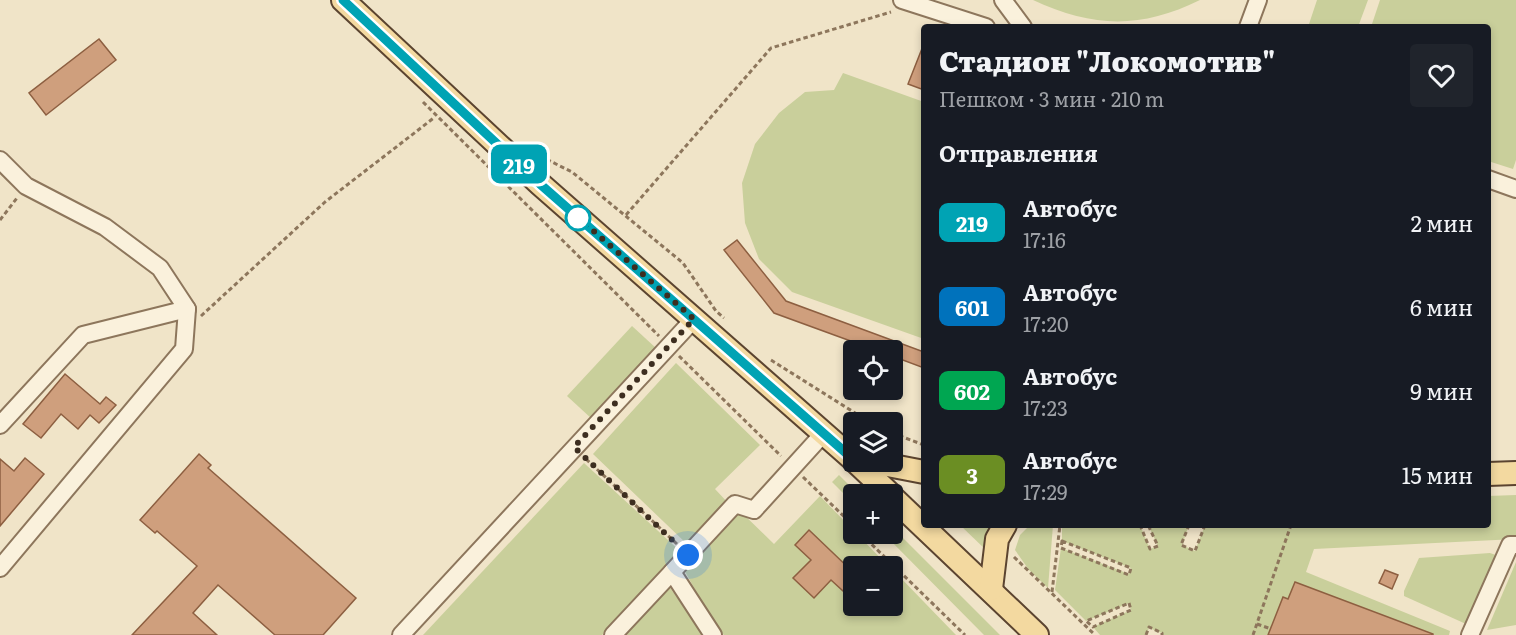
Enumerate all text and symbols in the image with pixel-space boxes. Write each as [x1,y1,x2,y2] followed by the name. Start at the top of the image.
[939,39,1275,81] text: Стадион "Локомотив"
[1410,44,1473,107] button: heart
[939,83,1164,113] text: Пешком · 3 мин · 210 m
[939,136,1098,169] text: Отправления
[484,144,554,184] line badge: 219
[503,149,535,180] text: 219
[1023,191,1117,224] text: Автобус
[565,205,591,231] unlabelled marker
[1411,206,1473,239] text: 2 мин
[956,207,988,238] text: 219
[1023,224,1066,254] text: 17:16
[1023,275,1117,308] text: Автобус
[1410,290,1473,323] text: 6 мин
[955,291,989,322] text: 601
[1023,308,1068,338] text: 17:20
[843,340,903,616] map controls
[843,340,903,400] button: locate
[1023,359,1117,392] text: Автобус
[1410,374,1473,407] text: 9 мин
[954,375,990,406] text: 602
[1023,392,1068,422] text: 17:23
[843,412,903,472] button: layers
[1023,443,1117,476] text: Автобус
[1402,458,1473,491] text: 15 мин
[966,459,978,490] text: 3
[1023,476,1067,506] text: 17:29
[843,484,903,544] button: +
[673,540,703,570] your location
[843,556,903,616] button: −

